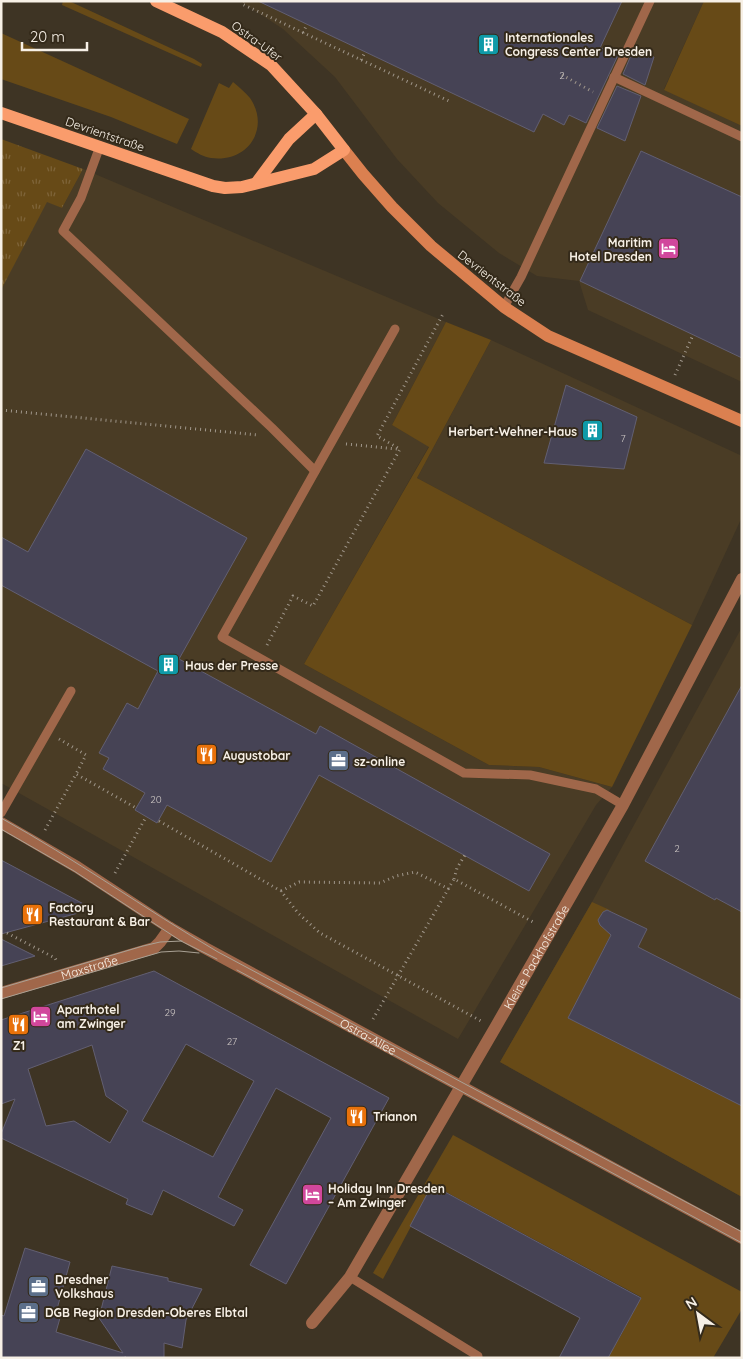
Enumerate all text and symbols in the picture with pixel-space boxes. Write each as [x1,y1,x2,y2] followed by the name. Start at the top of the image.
[229,18,286,65] street label: Ostra-Ufer
[22,20,88,52] scale bar
[30,27,65,46] text: 20 m
[505,30,652,59] place label: Internationales Congress Center Dresden
[477,32,501,56] building icon: Internationales Congress Center Dresden
[559,69,565,82] house number: 2
[64,113,147,155] street label: Devrientstraße
[569,235,652,264] place label: Maritim Hotel Dresden
[656,237,680,261] hotel icon: Maritim Hotel Dresden
[455,247,529,309] street label: Devrientstraße
[581,419,605,443] building icon: Herbert-Wehner-Haus
[448,424,577,439] place label: Herbert-Wehner-Haus
[620,432,626,445] house number: 7
[157,653,181,677] building icon: Haus der Presse
[185,658,278,673] place label: Haus der Presse
[195,743,219,767] restaurant icon: Augustobar
[223,748,290,763] place label: Augustobar
[326,749,350,773] office icon: sz-online
[354,754,405,769] place label: sz-online
[150,793,162,806] house number: 20
[674,842,680,855] house number: 2
[49,900,150,929] place label: Factory Restaurant & Bar
[21,902,45,926] restaurant icon: Factory Restaurant & Bar
[500,902,572,1012] street label: Kleine Packhofstraße
[59,952,120,982] street label: Maxstraße
[57,1002,126,1031] place label: Aparthotel am Zwinger
[29,1004,53,1028] hotel icon: Aparthotel am Zwinger
[164,1006,176,1019] house number: 29
[7,1012,31,1036] restaurant icon: Z1
[337,1015,399,1058] street label: Ostra-Allee
[227,1035,237,1048] house number: 27
[13,1038,25,1053] place label: Z1
[345,1104,369,1128] restaurant icon: Trianon
[373,1109,417,1124] place label: Trianon
[328,1181,445,1210] place label: Holiday Inn Dresden – Am Zwinger
[300,1183,324,1207] hotel icon: Holiday Inn Dresden – Am Zwinger
[55,1272,114,1301] place label: Dresdner Volkshaus
[27,1274,51,1298] office icon: Dresdner Volkshaus
[673,1289,723,1339] north arrow
[682,1293,700,1313] text: N
[17,1300,41,1324] office icon: DGB Region Dresden-Oberes Elbtal
[45,1305,248,1320] place label: DGB Region Dresden-Oberes Elbtal

